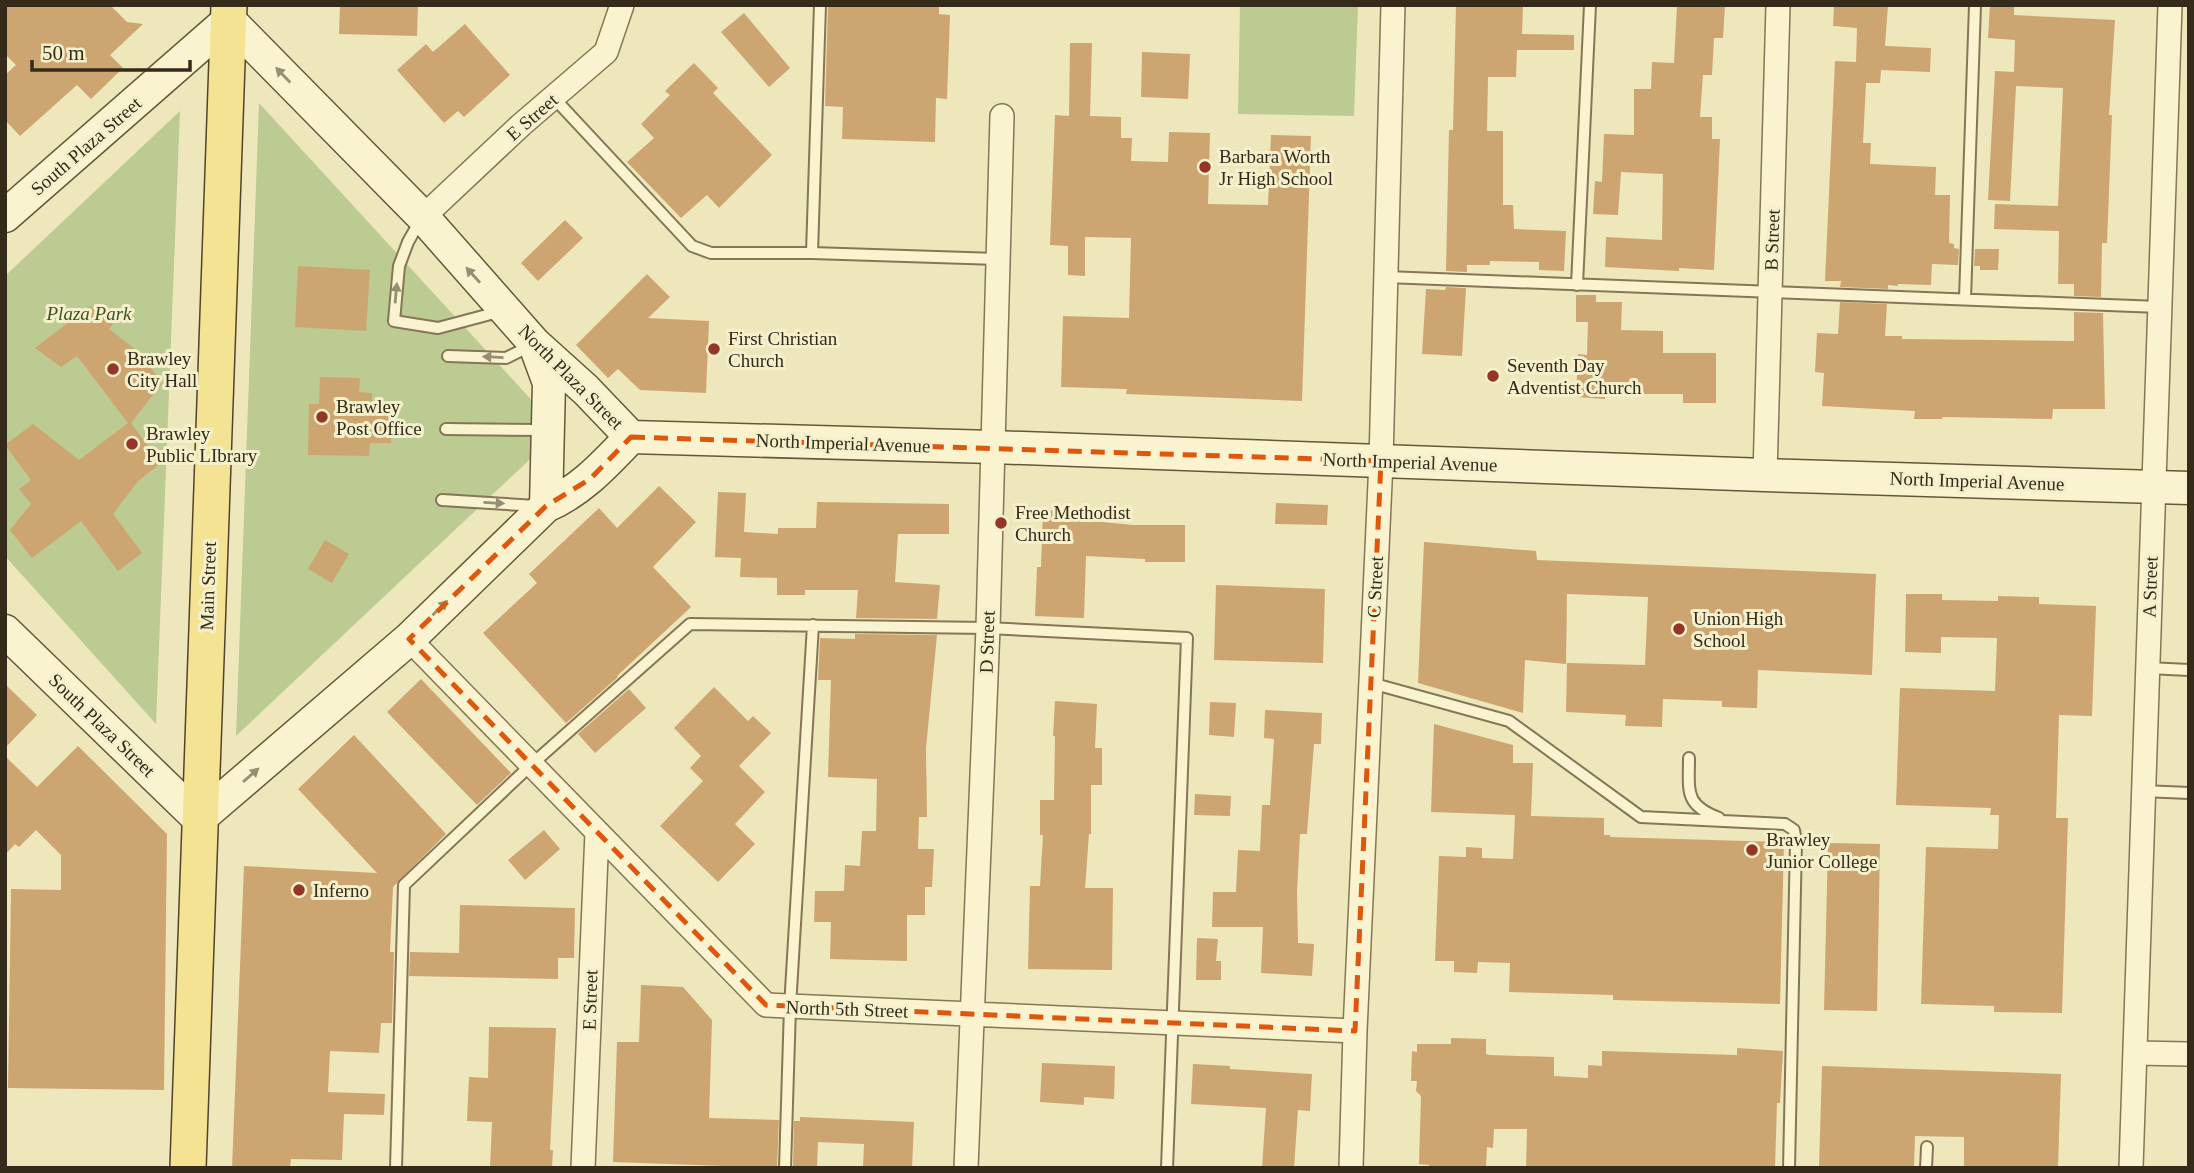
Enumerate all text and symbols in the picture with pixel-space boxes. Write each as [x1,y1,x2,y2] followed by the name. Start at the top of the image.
[32,28,189,72] scale bar
[42,41,85,65] text: 50 m
[275,67,291,83] one-way arrow
[502,89,562,145] street label: E Street
[27,92,146,200] street label: South Plaza Street
[1219,146,1333,189] place label: Barbara Worth Jr High School
[1197,159,1213,175] marker: Barbara Worth Jr High School
[1760,208,1784,271] street label: B Street
[466,266,481,283] one-way arrow
[391,282,402,304] one-way arrow
[46,303,132,324] park label: Plaza Park
[514,320,628,434] street label: North Plaza Street
[728,328,838,371] place label: First Christian Church
[706,341,722,357] marker: First Christian Church
[127,348,197,391] place label: Brawley City Hall
[482,352,504,363] one-way arrow
[1507,355,1642,398] place label: Seventh Day Adventist Church
[105,361,121,377] marker: Brawley City Hall
[1485,368,1501,384] marker: Seventh Day Adventist Church
[336,396,422,439] place label: Brawley Post Office
[314,409,330,425] marker: Brawley Post Office
[146,423,258,466] place label: Brawley Public LIbrary
[755,429,931,457] street label: North Imperial Avenue
[124,436,140,452] marker: Brawley Public LIbrary
[1322,448,1498,476] street label: North Imperial Avenue
[1889,467,2065,495] street label: North Imperial Avenue
[483,498,505,509] one-way arrow
[1015,502,1131,545] place label: Free Methodist Church
[993,515,1009,531] marker: Free Methodist Church
[196,540,220,631] street label: Main Street
[1363,555,1387,618] street label: C Street
[2138,555,2162,618] street label: A Street
[431,601,448,617] one-way arrow
[1693,608,1784,651] place label: Union High School
[975,610,999,674] street label: D Street
[1671,621,1687,637] marker: Union High School
[45,669,160,781] street label: South Plaza Street
[242,767,260,783] one-way arrow
[1766,829,1877,872] place label: Brawley Junior College
[1744,842,1760,858] marker: Brawley Junior College
[313,880,369,901] place label: Inferno
[291,882,307,898] marker: Inferno
[578,969,602,1031] street label: E Street
[785,996,909,1022] street label: North 5th Street

